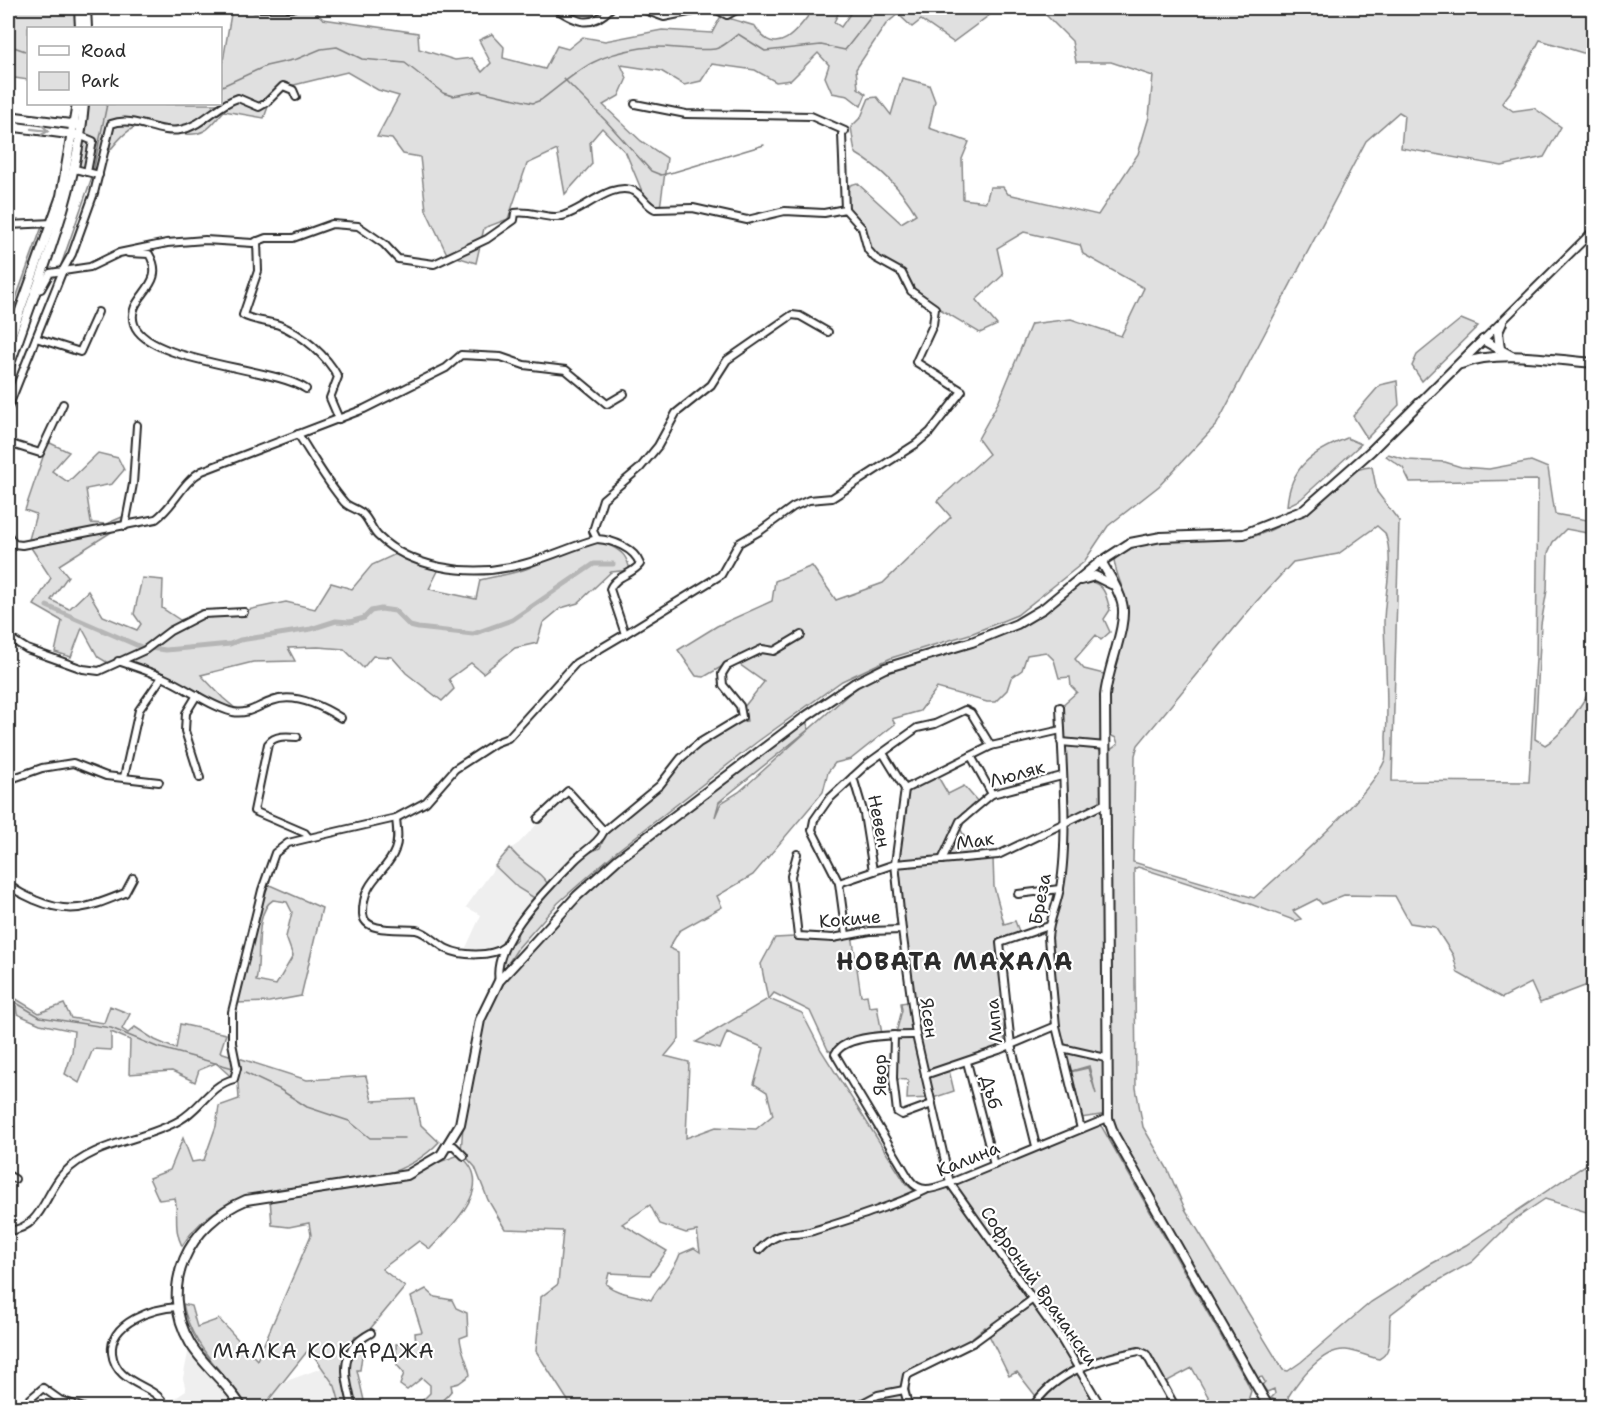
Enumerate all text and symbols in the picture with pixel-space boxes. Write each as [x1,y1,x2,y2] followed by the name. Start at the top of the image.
[27,27,222,105] legend
[81,39,126,63] text: Road
[81,69,120,93] text: Park
[30,125,50,136] one-way arrow
[987,755,1048,793] street label: Люляк
[862,793,896,849] street label: Невен
[954,826,996,856] street label: Мак
[1023,871,1057,927] street label: Бреза
[818,904,882,934] street label: Кокиче
[836,946,1074,978] district label: НОВАТА МАХАЛА
[914,996,944,1040] street label: Ясен
[980,998,1008,1044] street label: Липа
[868,1054,892,1096] street label: Явор
[975,1073,1007,1112] street label: Дъб
[933,1136,1003,1182] street label: Калина
[975,1201,1103,1371] street label: Софроний Врачански
[213,1337,435,1365] district label: МАЛКА КОКАРДЖА

